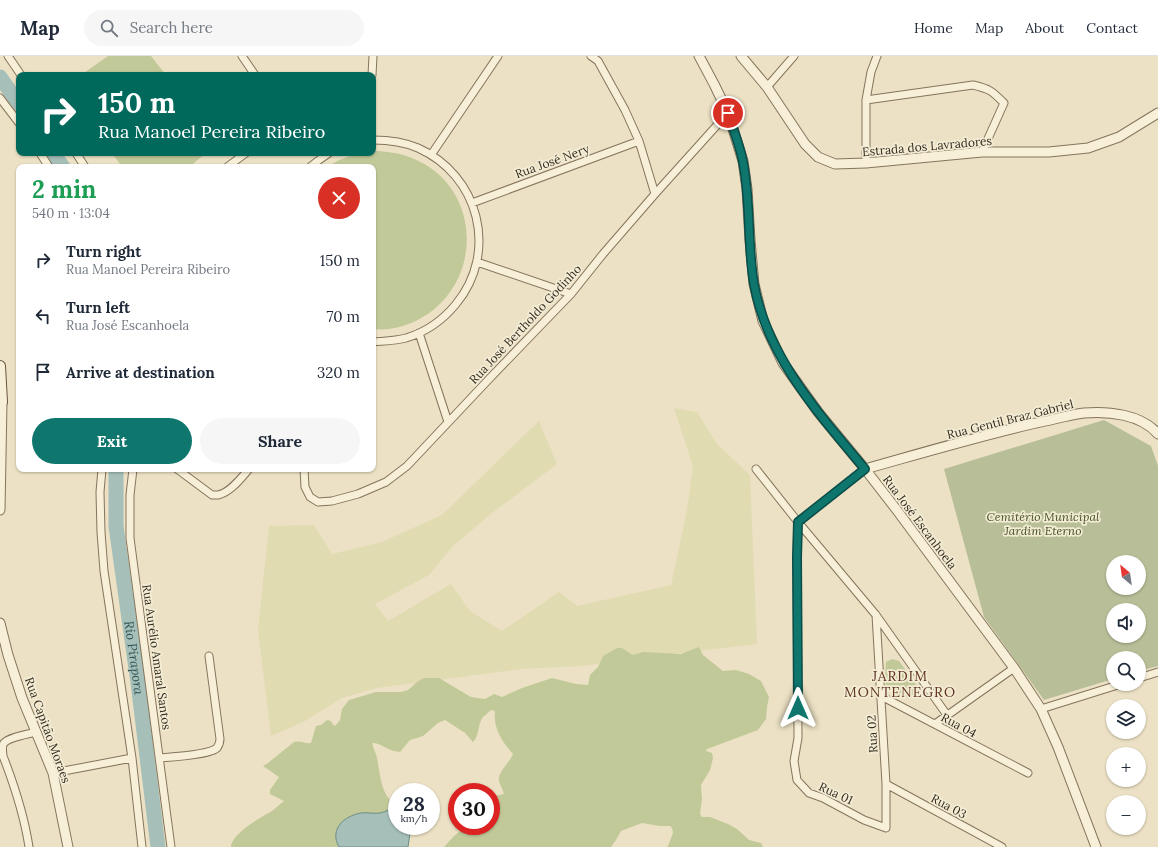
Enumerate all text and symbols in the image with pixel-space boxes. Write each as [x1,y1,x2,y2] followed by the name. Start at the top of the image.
[84,10,364,46] search box
[20,16,60,40] text: Map
[98,17,120,39] icon: search
[130,18,213,37] text: Search here
[914,19,953,37] text: Home
[975,19,1003,37] text: Map
[1025,19,1064,37] text: About
[1086,19,1138,37] text: Contact
[98,85,175,121] text: 150 m
[32,88,84,140] icon: right
[711,96,745,130] pin
[717,102,739,124] icon: arrive
[98,120,325,143] text: Rua Manoel Pereira Ribeiro
[861,133,993,159] street label: Estrada dos Lavradores
[513,140,592,181] street label: Rua José Nery
[32,174,96,205] text: 2 min
[318,177,360,219] button: close
[32,205,110,222] text: 540 m · 13:04
[66,242,142,261] text: Turn right
[32,249,54,271] icon: right
[320,251,360,270] text: 150 m
[66,261,230,278] text: Rua Manoel Pereira Ribeiro
[466,261,584,387] street label: Rua José Bertholdo Godinho
[66,298,130,317] text: Turn left
[32,305,54,327] icon: left
[326,307,360,326] text: 70 m
[66,317,189,334] text: Rua José Escanhoela
[32,361,54,383] icon: arrive
[66,363,215,382] text: Arrive at destination
[317,363,360,382] text: 320 m
[945,396,1075,442] street label: Rua Gentil Braz Gabriel
[32,418,192,464] button: Exit
[200,418,360,464] button: Share
[880,472,960,572] street label: Rua José Escanhoela
[987,509,1100,538] park label: Cemitério Municipal Jardim Eterno
[1106,555,1146,595] north arrow
[1106,555,1146,835] map controls
[139,583,175,731] street label: Rua Aurélio Amaral Santos
[1106,603,1146,643] button: sound
[121,620,148,696] water label: Rio Pirapora
[1106,651,1146,691] button: search
[844,667,956,701] district label: JARDIM MONTENEGRO
[22,675,74,785] street label: Rua Capitão Moraes
[777,687,819,729] position arrow
[1106,699,1146,739] button: layers
[939,709,980,741] street label: Rua 04
[864,715,880,753] street label: Rua 02
[1106,747,1146,787] button: +
[817,779,855,807] street label: Rua 01
[448,783,500,835] speed limit sign: 30
[929,790,970,822] street label: Rua 03
[403,791,425,816] text: 28
[1106,795,1146,835] button: −
[400,812,428,825] text: km/h

